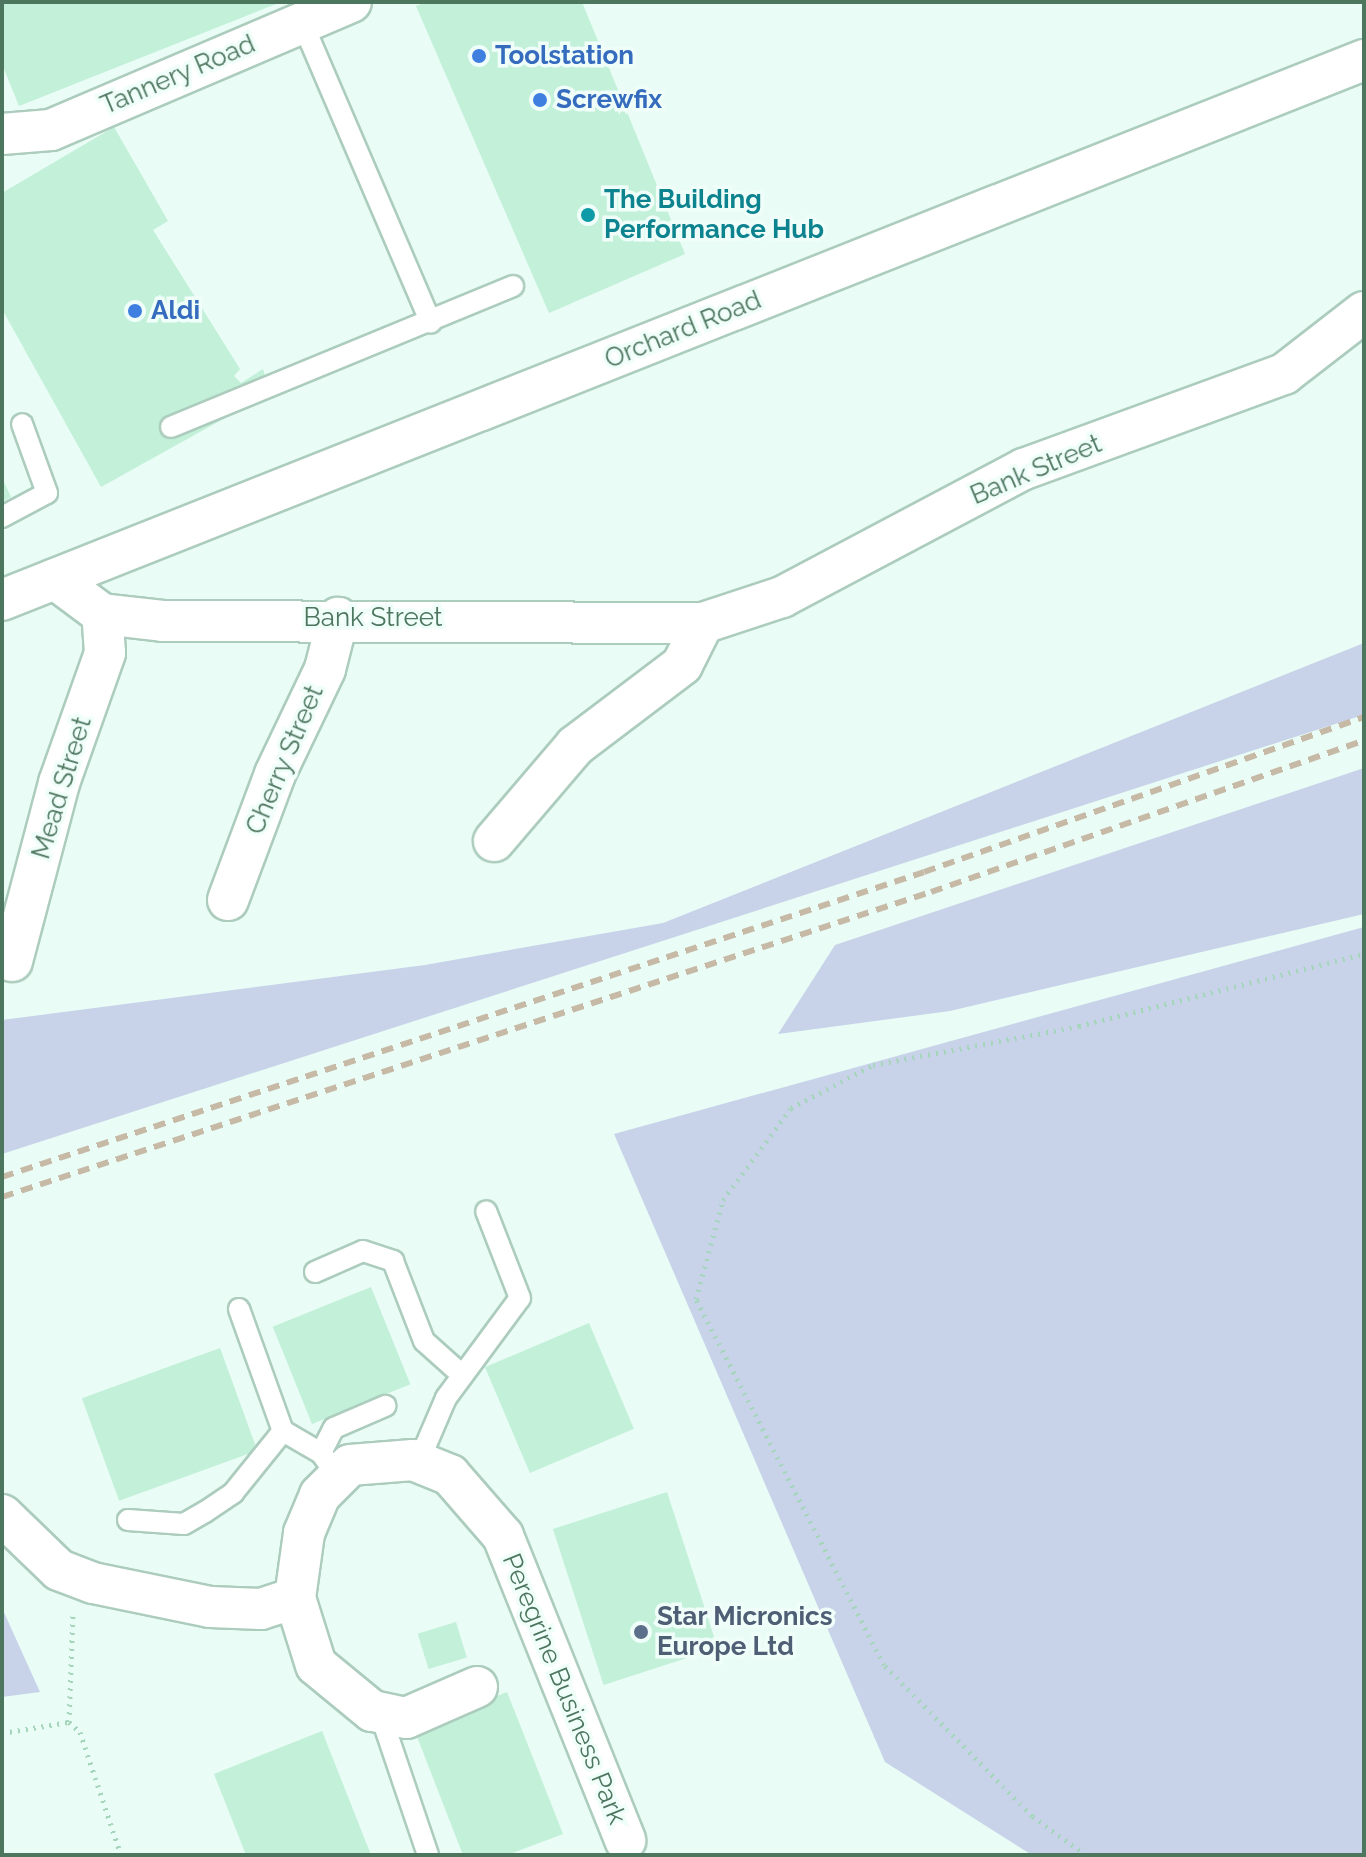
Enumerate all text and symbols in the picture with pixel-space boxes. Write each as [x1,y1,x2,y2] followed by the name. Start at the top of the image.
[96,28,260,122] street label: Tannery Road
[495,40,634,72] place label: Toolstation
[470,47,488,65] marker: Toolstation
[556,84,662,116] place label: Screwfix
[531,91,549,109] marker: Screwfix
[604,184,824,246] place label: The Building Performance Hub
[579,206,597,224] marker: The Building Performance Hub
[600,285,766,375] street label: Orchard Road
[151,295,200,327] place label: Aldi
[126,302,144,320] marker: Aldi
[966,428,1106,512] street label: Bank Street
[303,602,443,634] street label: Bank Street
[240,681,330,839] street label: Cherry Street
[26,713,98,863] street label: Mead Street
[495,1549,633,1829] street label: Peregrine Business Park
[657,1601,833,1662] place label: Star Micronics Europe Ltd
[632,1623,650,1641] marker: Star Micronics Europe Ltd

